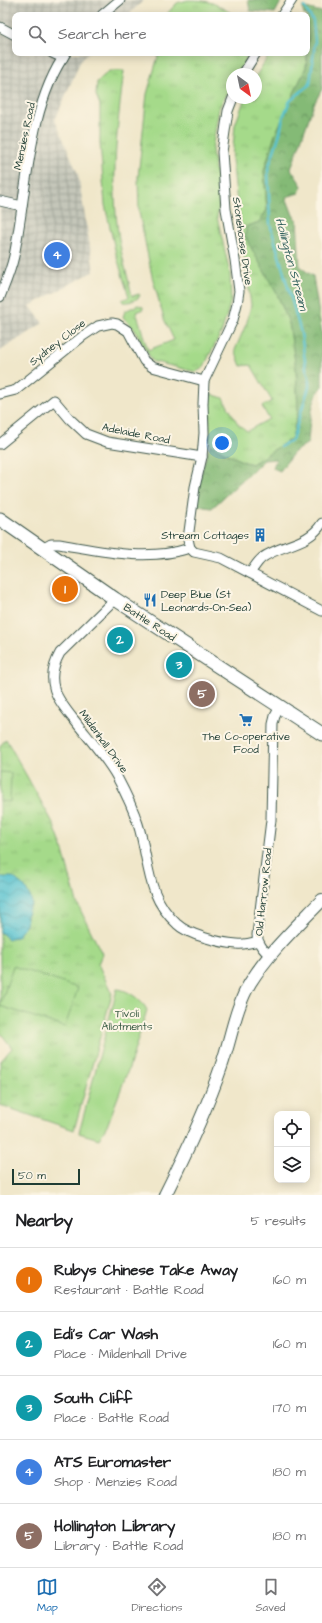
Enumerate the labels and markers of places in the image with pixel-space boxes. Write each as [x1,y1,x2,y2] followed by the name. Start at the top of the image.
[44,240,70,270] pin: 4
[252,527,268,543] building icon: Stream Cottages
[161,528,249,544] place label: Stream Cottages
[52,574,78,604] pin: 1
[161,587,251,615] place label: Deep Blue (St Leonards-On-Sea)
[142,592,158,608] restaurant icon: Deep Blue (St Leonards-On-Sea)
[107,625,133,655] pin: 2
[166,650,192,680] pin: 3
[189,679,215,709] pin: 5
[238,712,254,728] supermarket icon: The Co-operative Food
[202,729,290,757] place label: The Co-operative Food

